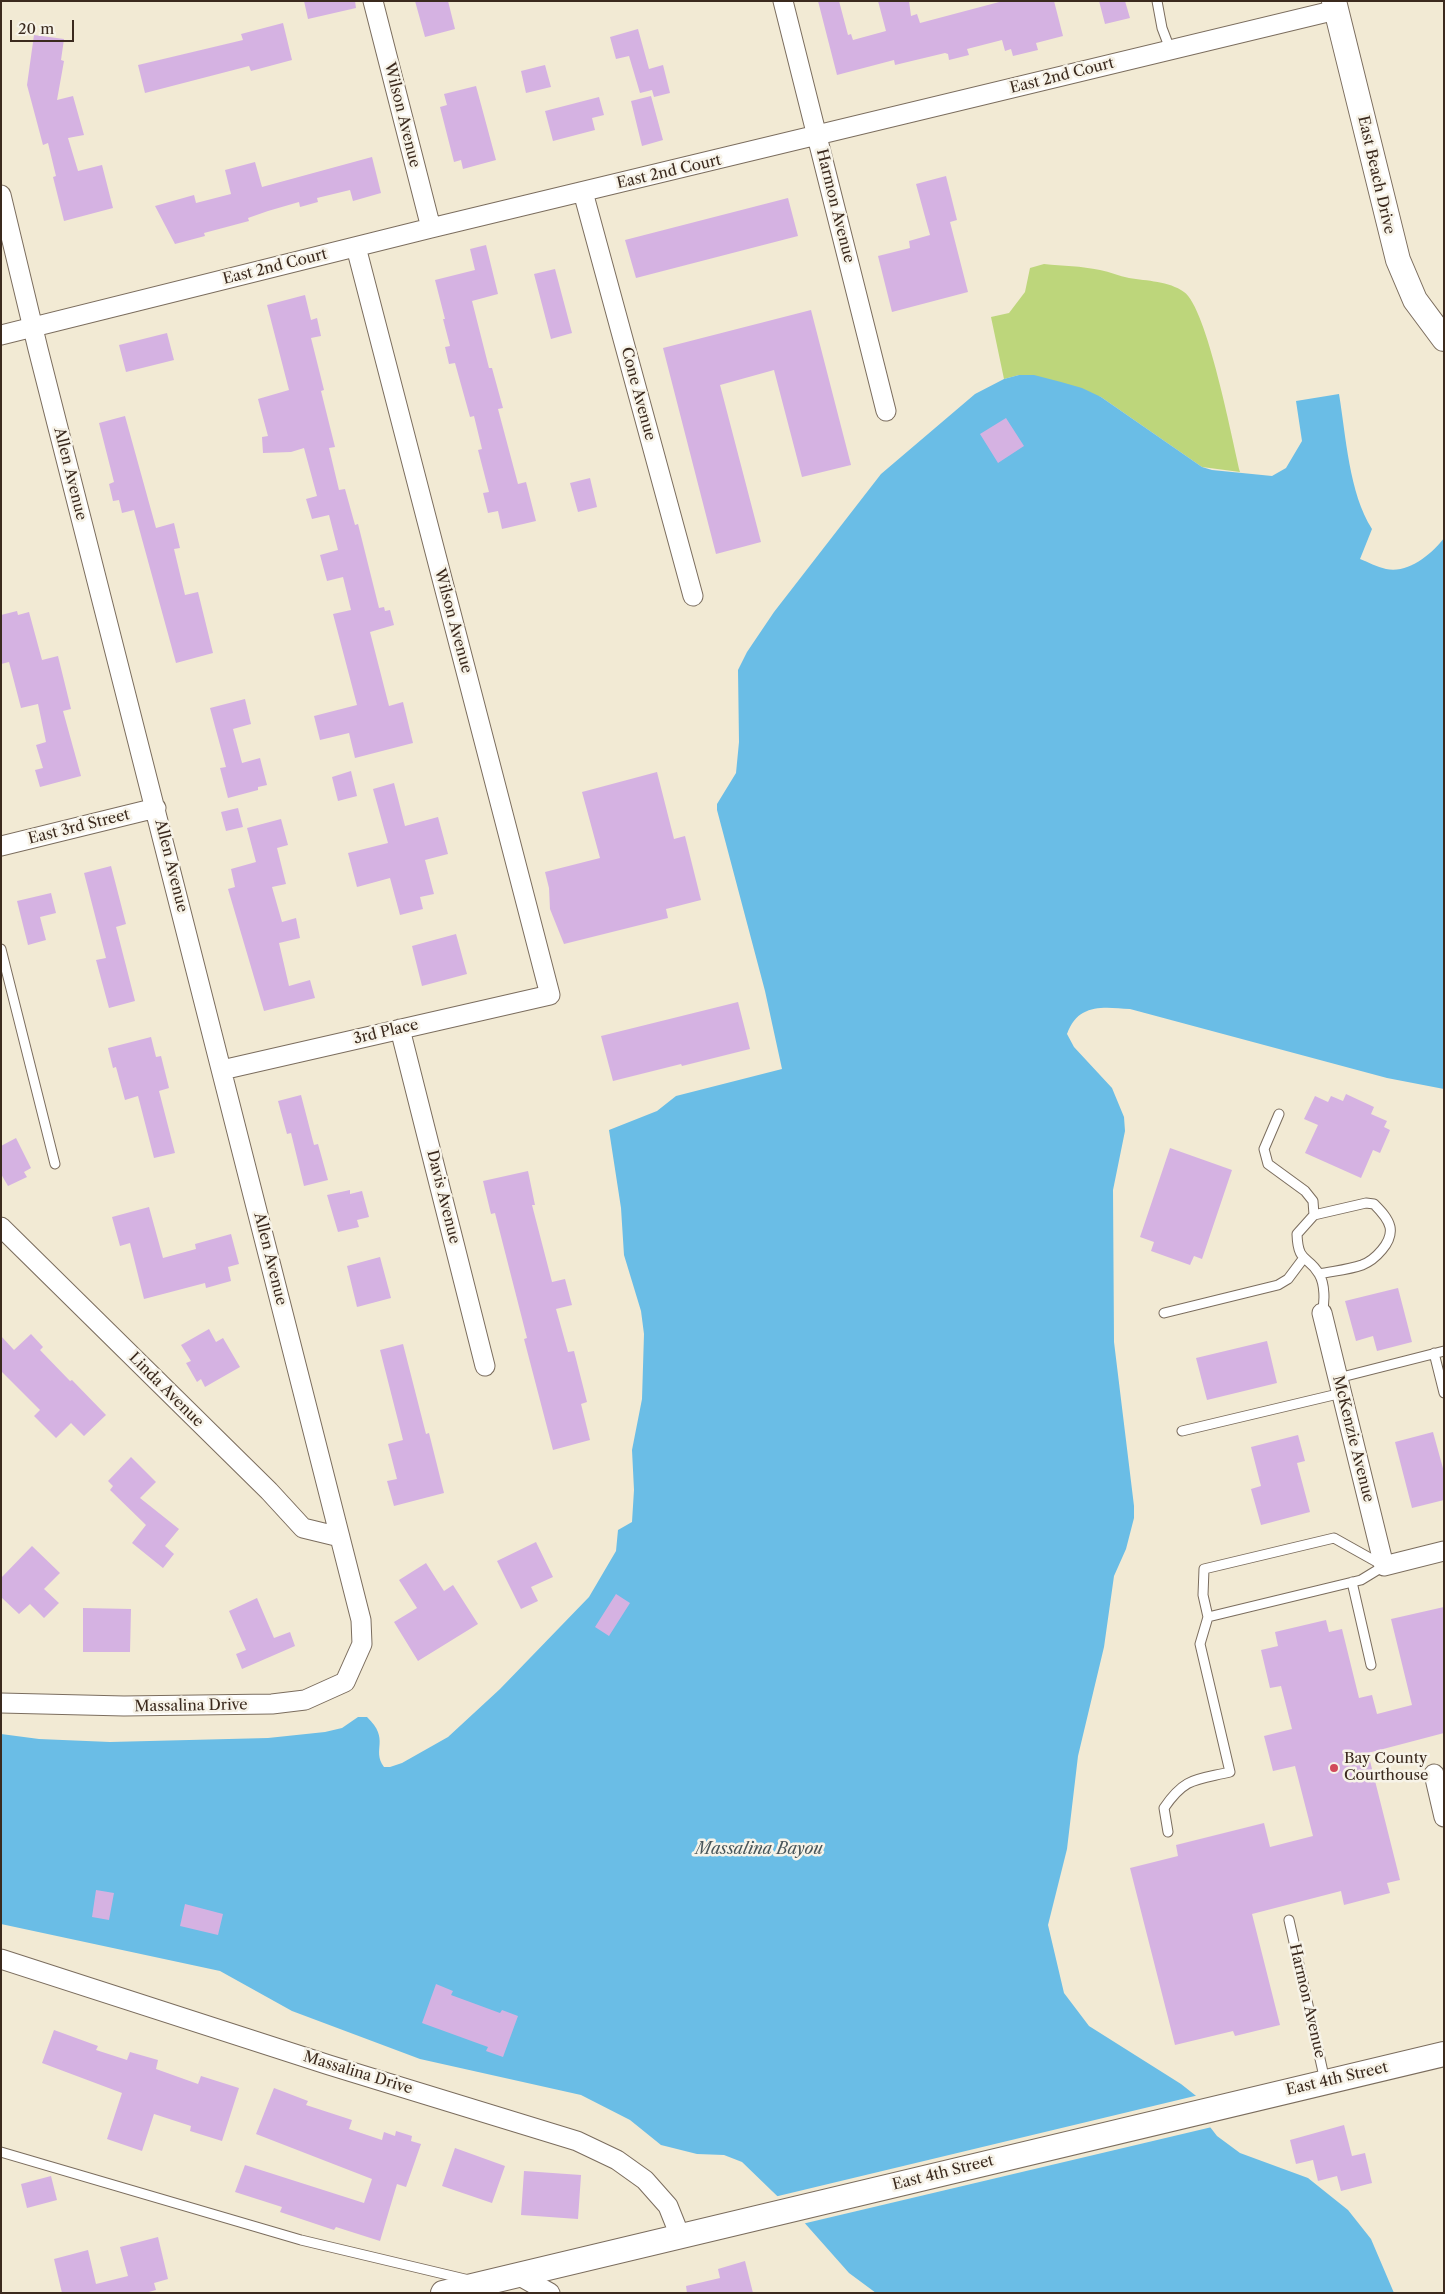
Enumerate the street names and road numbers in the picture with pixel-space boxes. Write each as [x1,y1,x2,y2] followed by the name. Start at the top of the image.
[1008,54,1116,98] street label: East 2nd Court
[380,60,424,170] street label: Wilson Avenue
[1354,114,1398,236] street label: East Beach Drive
[812,147,858,265] street label: Harmon Avenue
[615,151,723,193] street label: East 2nd Court
[221,245,329,289] street label: East 2nd Court
[617,345,659,443] street label: Cone Avenue
[50,426,90,522] street label: Allen Avenue
[430,567,476,675] street label: Wilson Avenue
[26,806,132,848] street label: East 3rd Street
[151,818,191,914] street label: Allen Avenue
[352,1016,420,1048] street label: 3rd Place
[423,1148,463,1246] street label: Davis Avenue
[250,1211,290,1307] street label: Allen Avenue
[125,1349,207,1431] street label: Linda Avenue
[1329,1374,1377,1504] street label: McKenzie Avenue
[134,1696,248,1716] street label: Massalina Drive
[1285,1942,1329,2060] street label: Harmon Avenue
[301,2048,415,2098] street label: Massalina Drive
[1284,2059,1390,2099] street label: East 4th Street
[890,2152,996,2194] street label: East 4th Street

